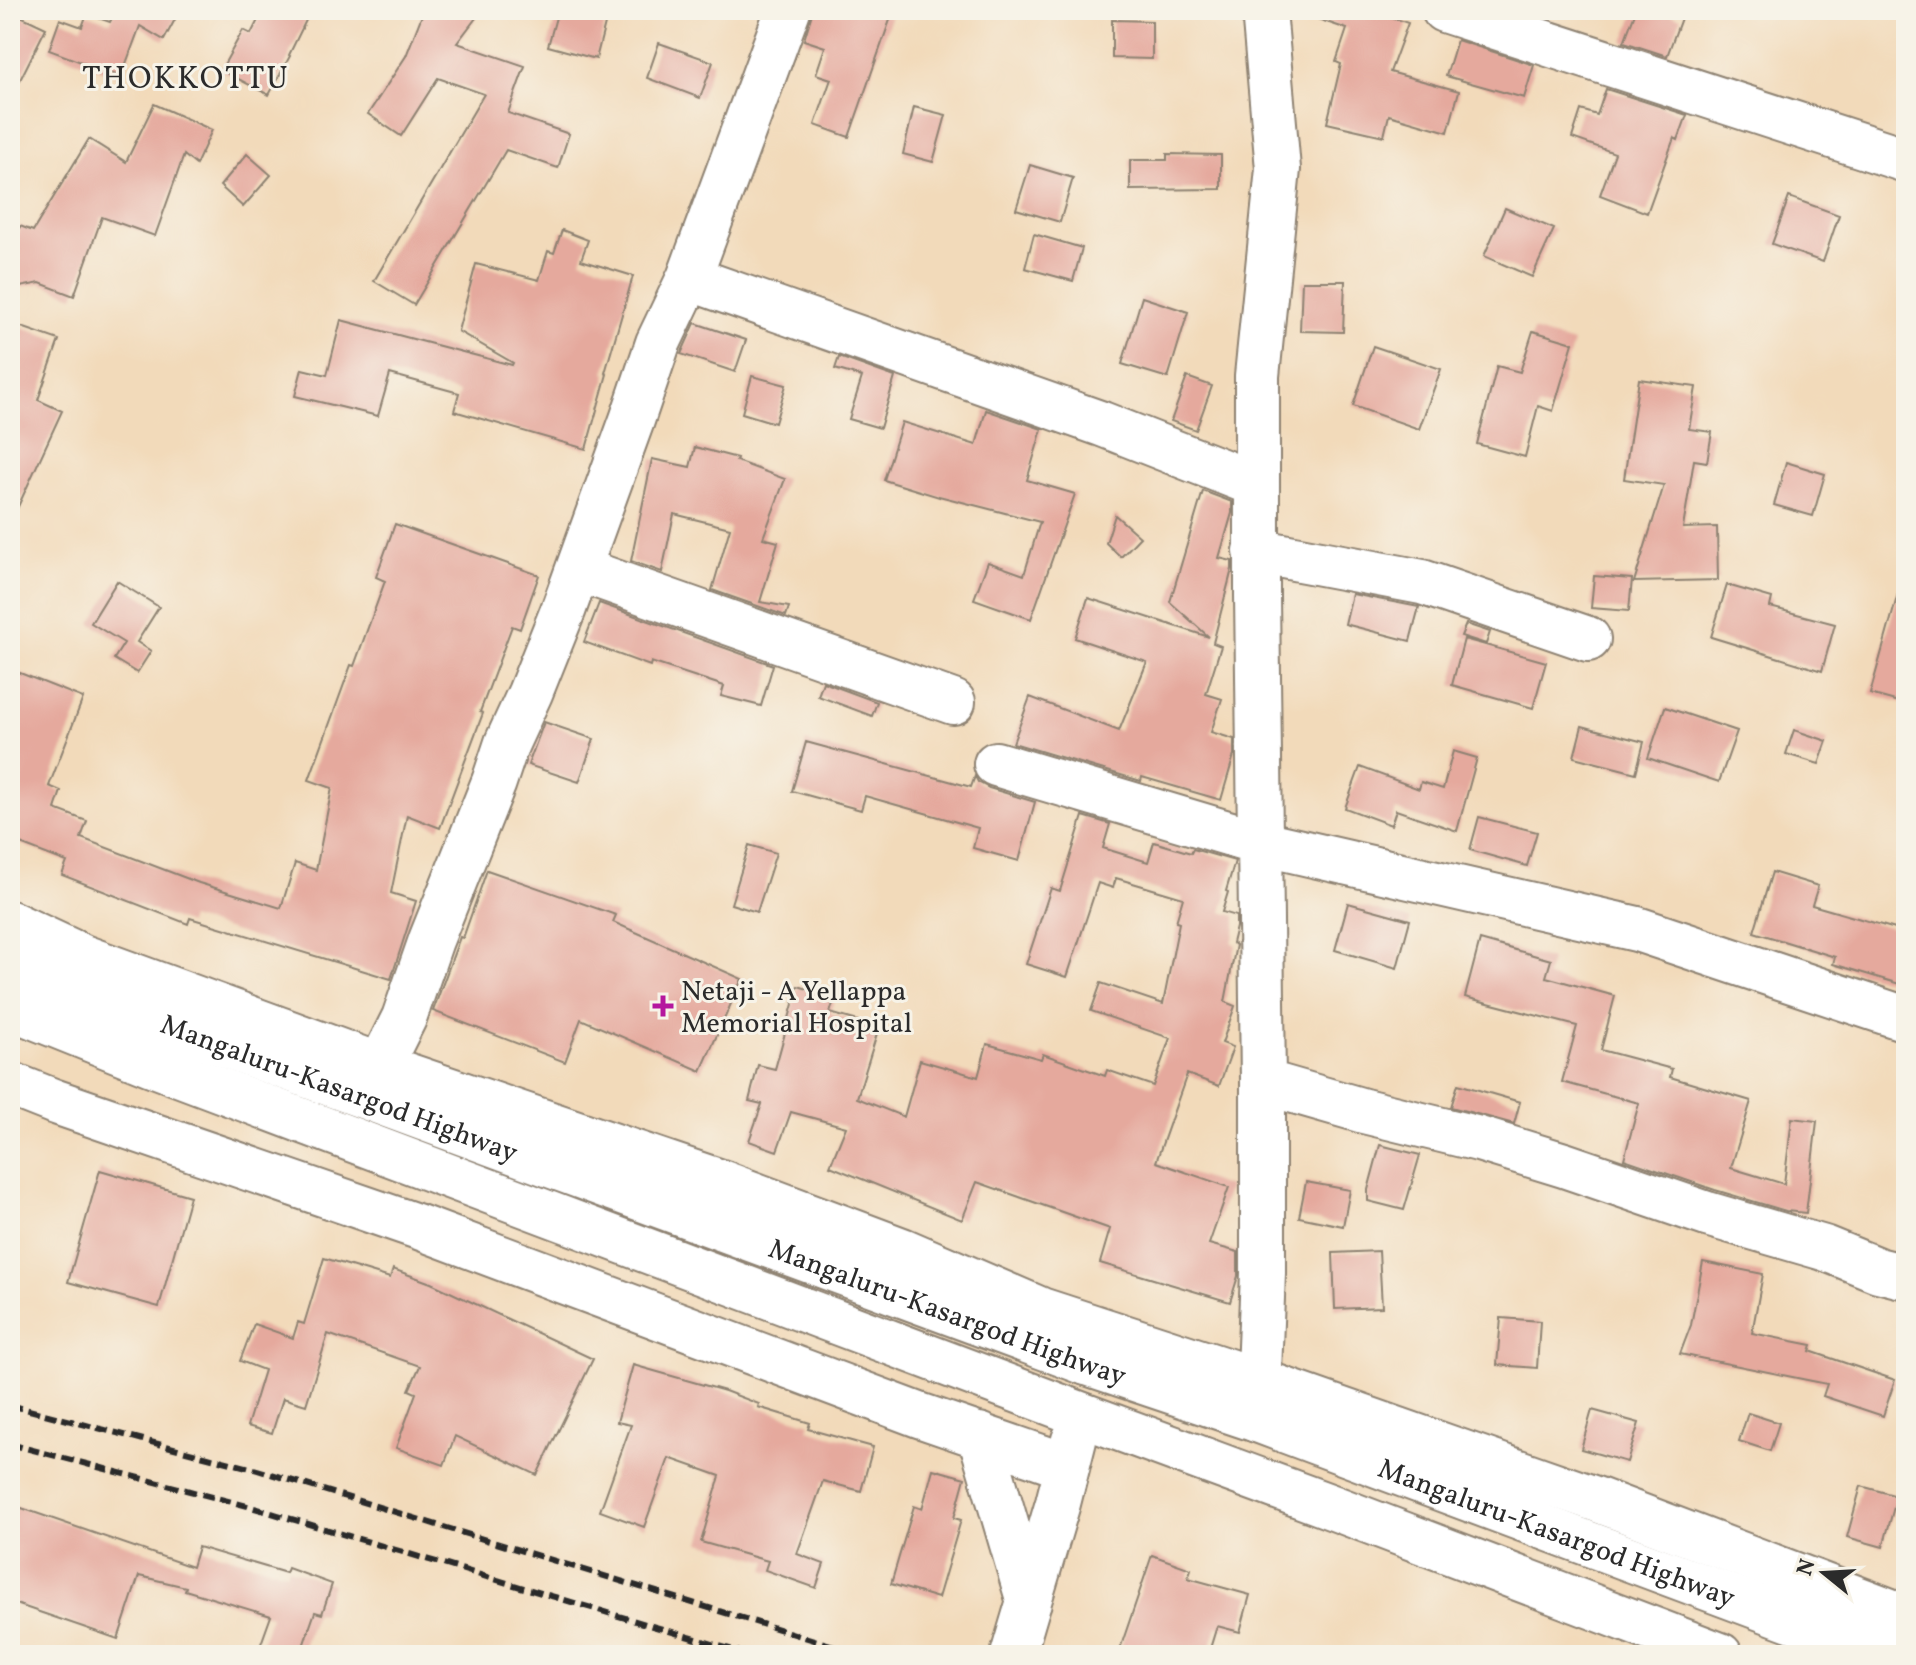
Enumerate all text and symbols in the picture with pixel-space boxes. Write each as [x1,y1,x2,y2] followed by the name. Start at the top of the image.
[82,58,290,102] district label: THOKKOTTU
[681,973,912,1044] place label: Netaji - A Yellappa Memorial Hospital
[652,995,674,1017] marker: Netaji - A Yellappa Memorial Hospital
[155,1006,523,1173] street label: Mangaluru-Kasargod Highway
[763,1230,1131,1397] street label: Mangaluru-Kasargod Highway
[1372,1450,1740,1619] street label: Mangaluru-Kasargod Highway
[1784,1533,1864,1613] north arrow
[1790,1555,1825,1580] text: N

